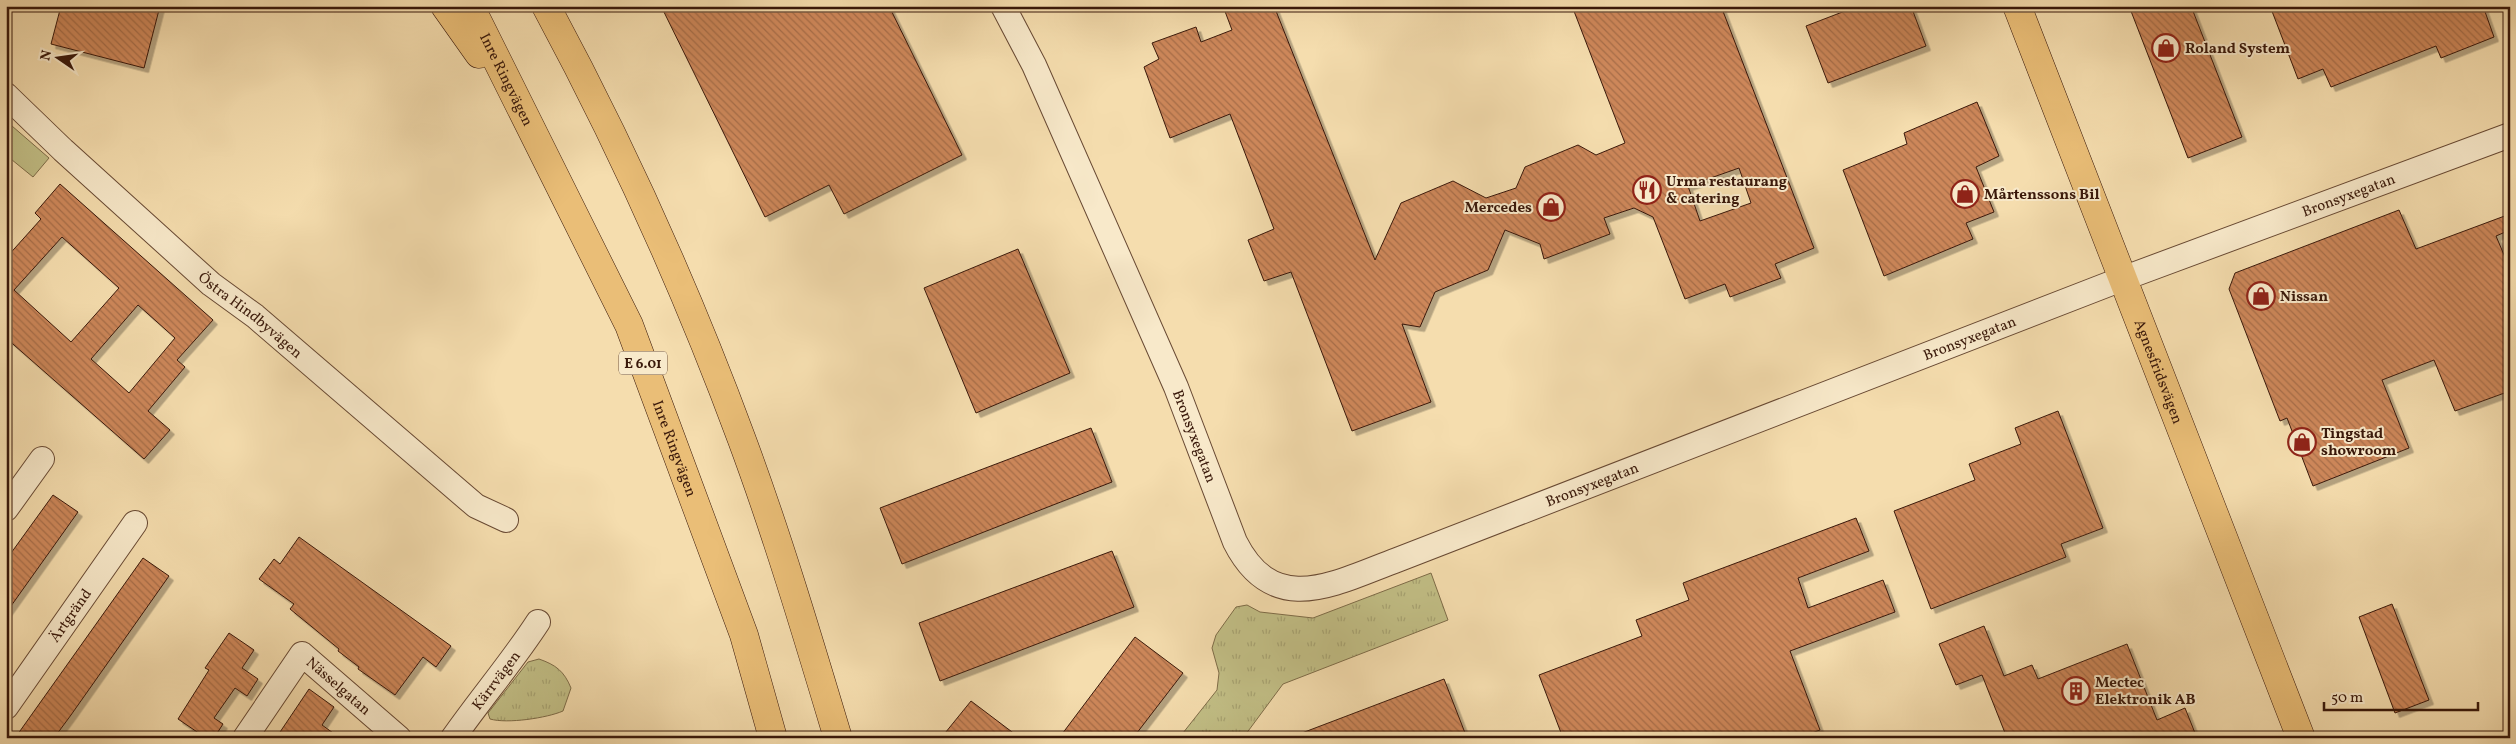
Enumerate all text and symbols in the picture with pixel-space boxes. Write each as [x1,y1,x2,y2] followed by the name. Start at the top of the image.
[473,30,537,130] street label: Inre Ringvägen
[32,32,82,82] north arrow
[2151,33,2181,63] shop icon: Roland System
[2185,39,2291,60] place label: Roland System
[36,48,57,63] text: N
[2299,169,2399,223] street label: Bronsyxegatan
[1666,172,1787,210] place label: Urma restaurang & catering
[1632,175,1662,205] restaurant icon: Urma restaurang & catering
[1950,179,1980,209] shop icon: Mårtenssons Bil
[1984,185,2100,206] place label: Mårtenssons Bil
[1536,192,1566,222] shop icon: Mercedes
[1465,198,1532,219] place label: Mercedes
[193,268,306,364] street label: Östra Hindbyvägen
[2246,281,2276,311] shop icon: Nissan
[2280,287,2328,308] place label: Nissan
[1921,312,2020,367] street label: Bronsyxegatan
[2128,317,2187,427] street label: Agnesfridsvägen
[619,352,667,374] road number: E 6.01
[1166,387,1221,486] street label: Bronsyxegatan
[646,398,701,500] street label: Inre Ringvägen
[2321,424,2397,462] place label: Tingstad showroom
[2287,427,2317,457] shop icon: Tingstad showroom
[1543,458,1642,513] street label: Bronsyxegatan
[45,585,98,647] street label: Ärtgränd
[468,647,527,715] street label: Kärrvägen
[301,653,375,721] street label: Nässelgatan
[2095,673,2195,711] place label: Mectec Elektronik AB
[2061,676,2091,706] building icon: Mectec Elektronik AB
[2324,679,2477,711] scale bar
[2331,688,2363,709] text: 50 m

